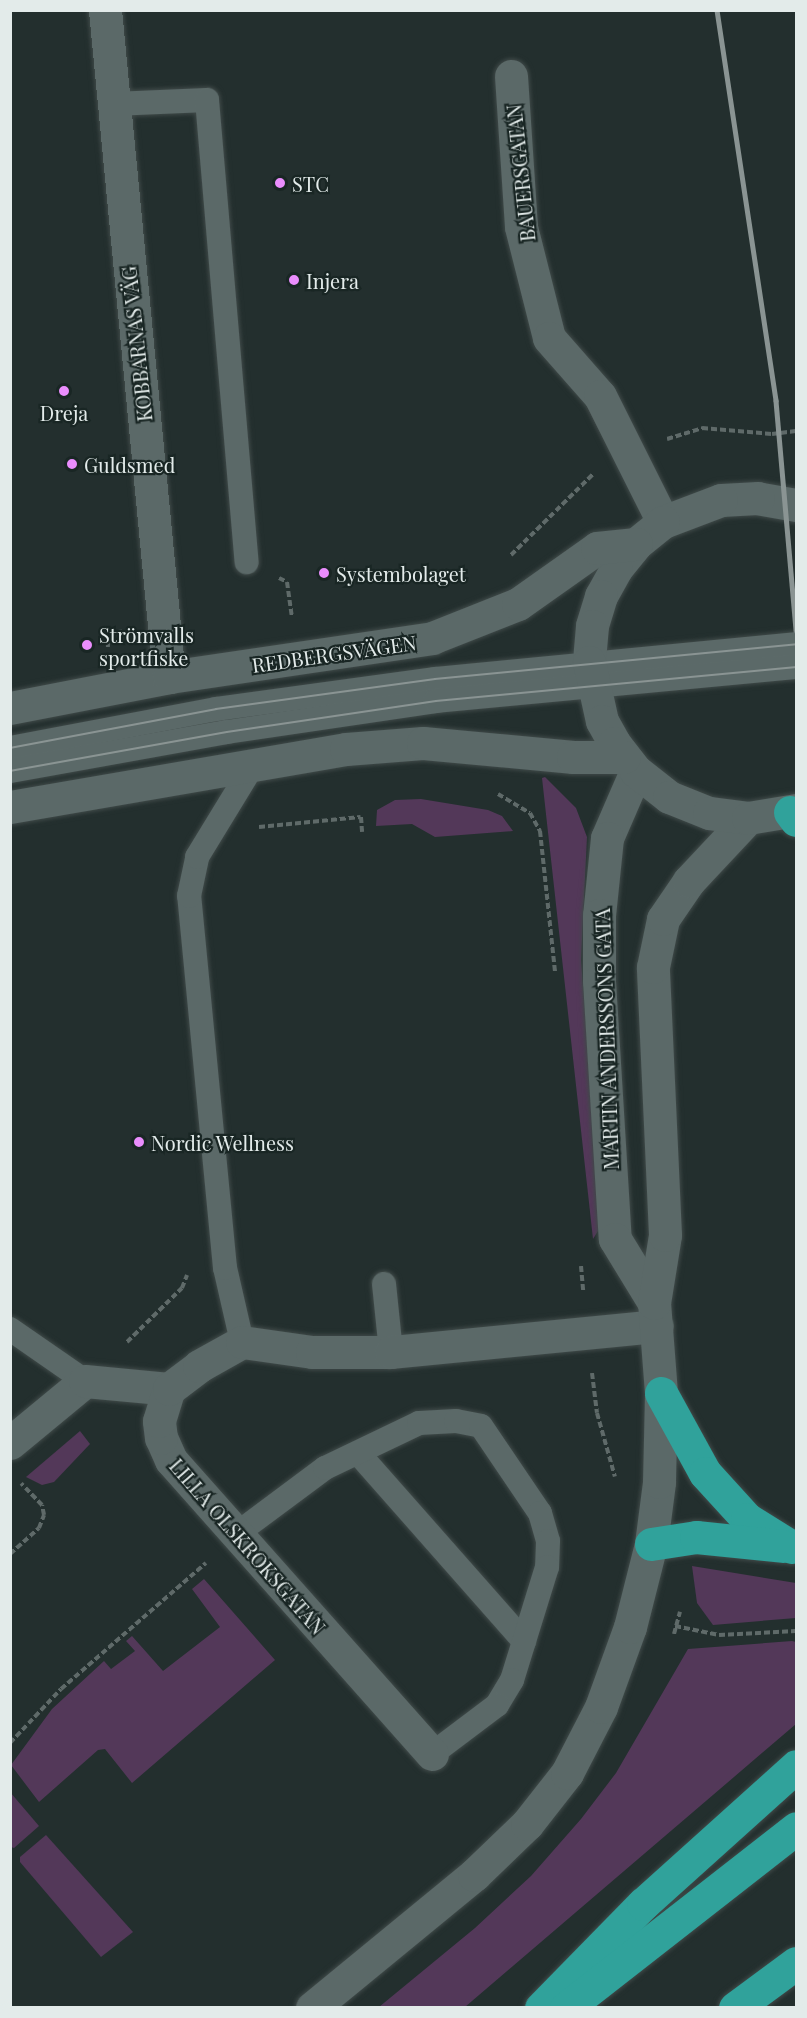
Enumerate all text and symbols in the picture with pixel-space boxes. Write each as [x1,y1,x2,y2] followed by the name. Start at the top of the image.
[501,103,539,243] street label: BAUERSGATAN
[292,171,329,195] place label: STC
[273,176,287,190] marker: STC
[116,265,156,423] street label: KOBBARNAS VÄG
[306,268,359,292] place label: Injera
[287,273,301,287] marker: Injera
[57,384,71,398] marker: Dreja
[40,400,88,424] place label: Dreja
[84,452,175,476] place label: Guldsmed
[65,457,79,471] marker: Guldsmed
[336,561,466,585] place label: Systembolaget
[317,566,331,580] marker: Systembolaget
[99,622,194,669] place label: Strömvalls sportfiske
[250,630,418,676] street label: REDBERGSVÄGEN
[80,638,94,652] marker: Strömvalls sportfiske
[589,907,623,1171] street label: MARTIN ANDERSSONS GATA
[151,1130,295,1154] place label: Nordic Wellness
[132,1135,146,1149] marker: Nordic Wellness
[165,1453,331,1639] street label: LILLA OLSKROKSGATAN

